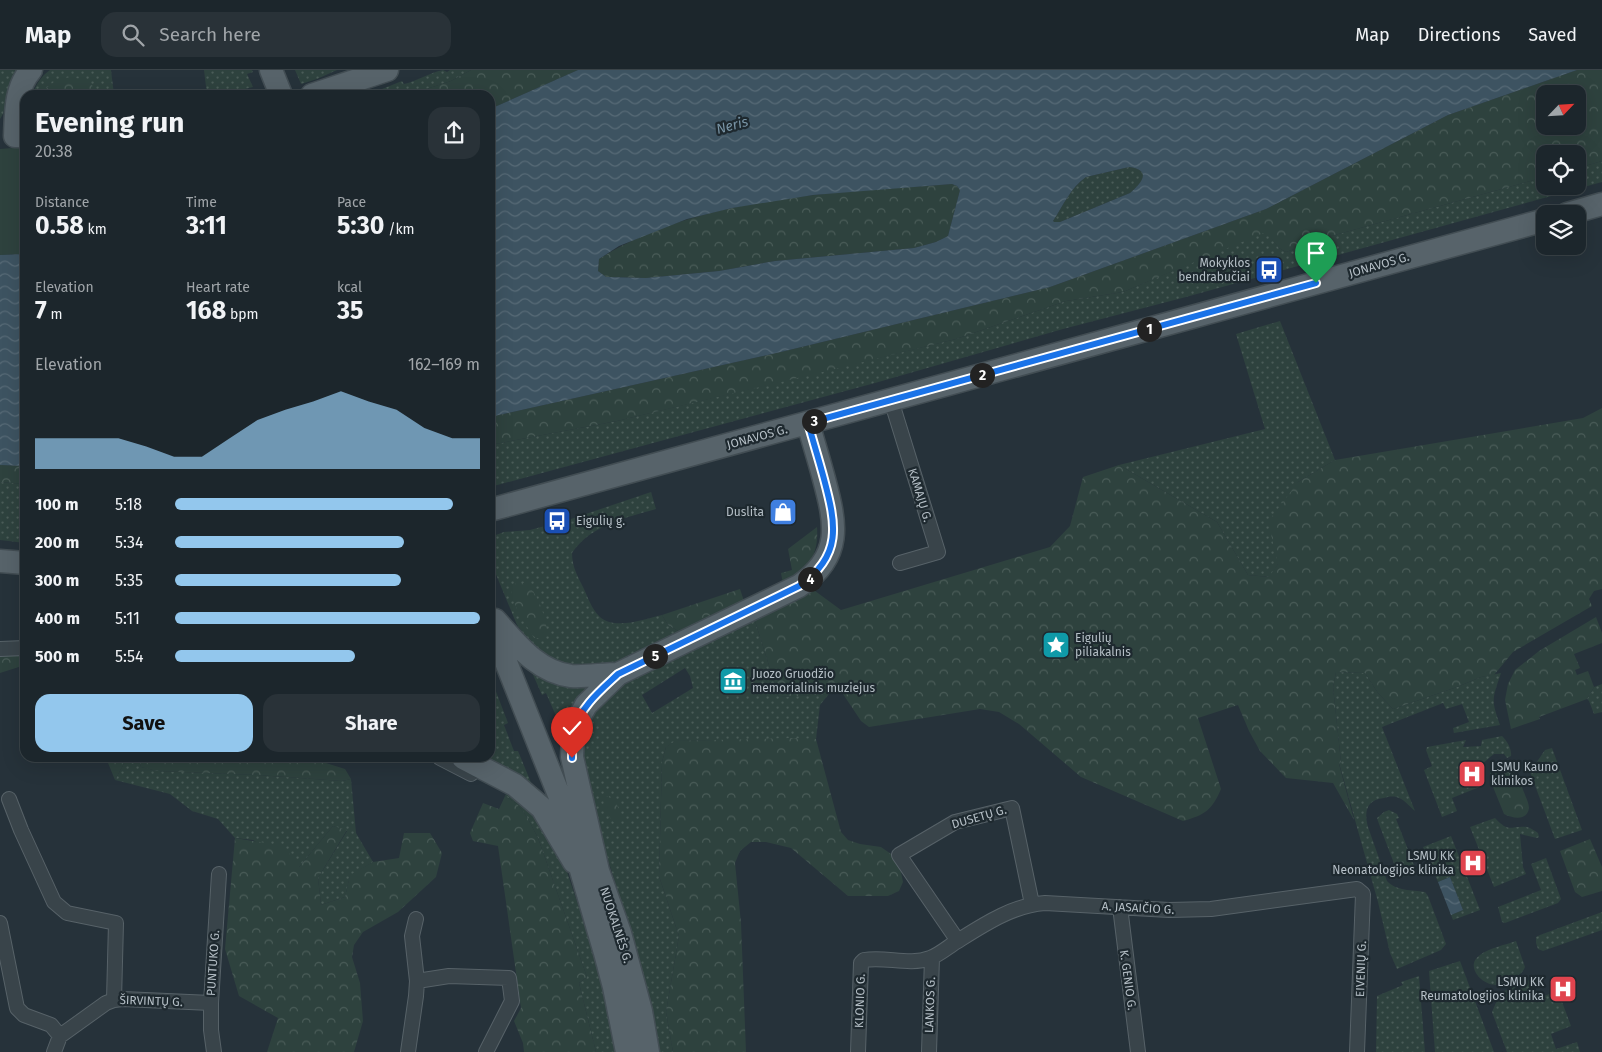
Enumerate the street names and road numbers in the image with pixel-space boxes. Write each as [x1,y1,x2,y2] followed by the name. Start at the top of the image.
[1347,250,1411,280] street label: JONAVOS G.
[725,422,789,452] street label: JONAVOS G.
[905,466,935,524] street label: KAMAJŲ G.
[950,802,1008,831] street label: DUSETŲ G.
[597,885,636,965] street label: NUOKALNĖS G.
[1101,898,1175,917] street label: A. JASAIČIO G.
[204,929,222,996] street label: PUNTUKO G.
[1353,940,1369,997] street label: EIVENIŲ G.
[1117,949,1139,1011] street label: K. GENIO G.
[852,973,868,1028] street label: KLONIO G.
[922,976,938,1033] street label: LANKOS G.
[119,992,183,1009] street label: ŠIRVINTŲ G.

